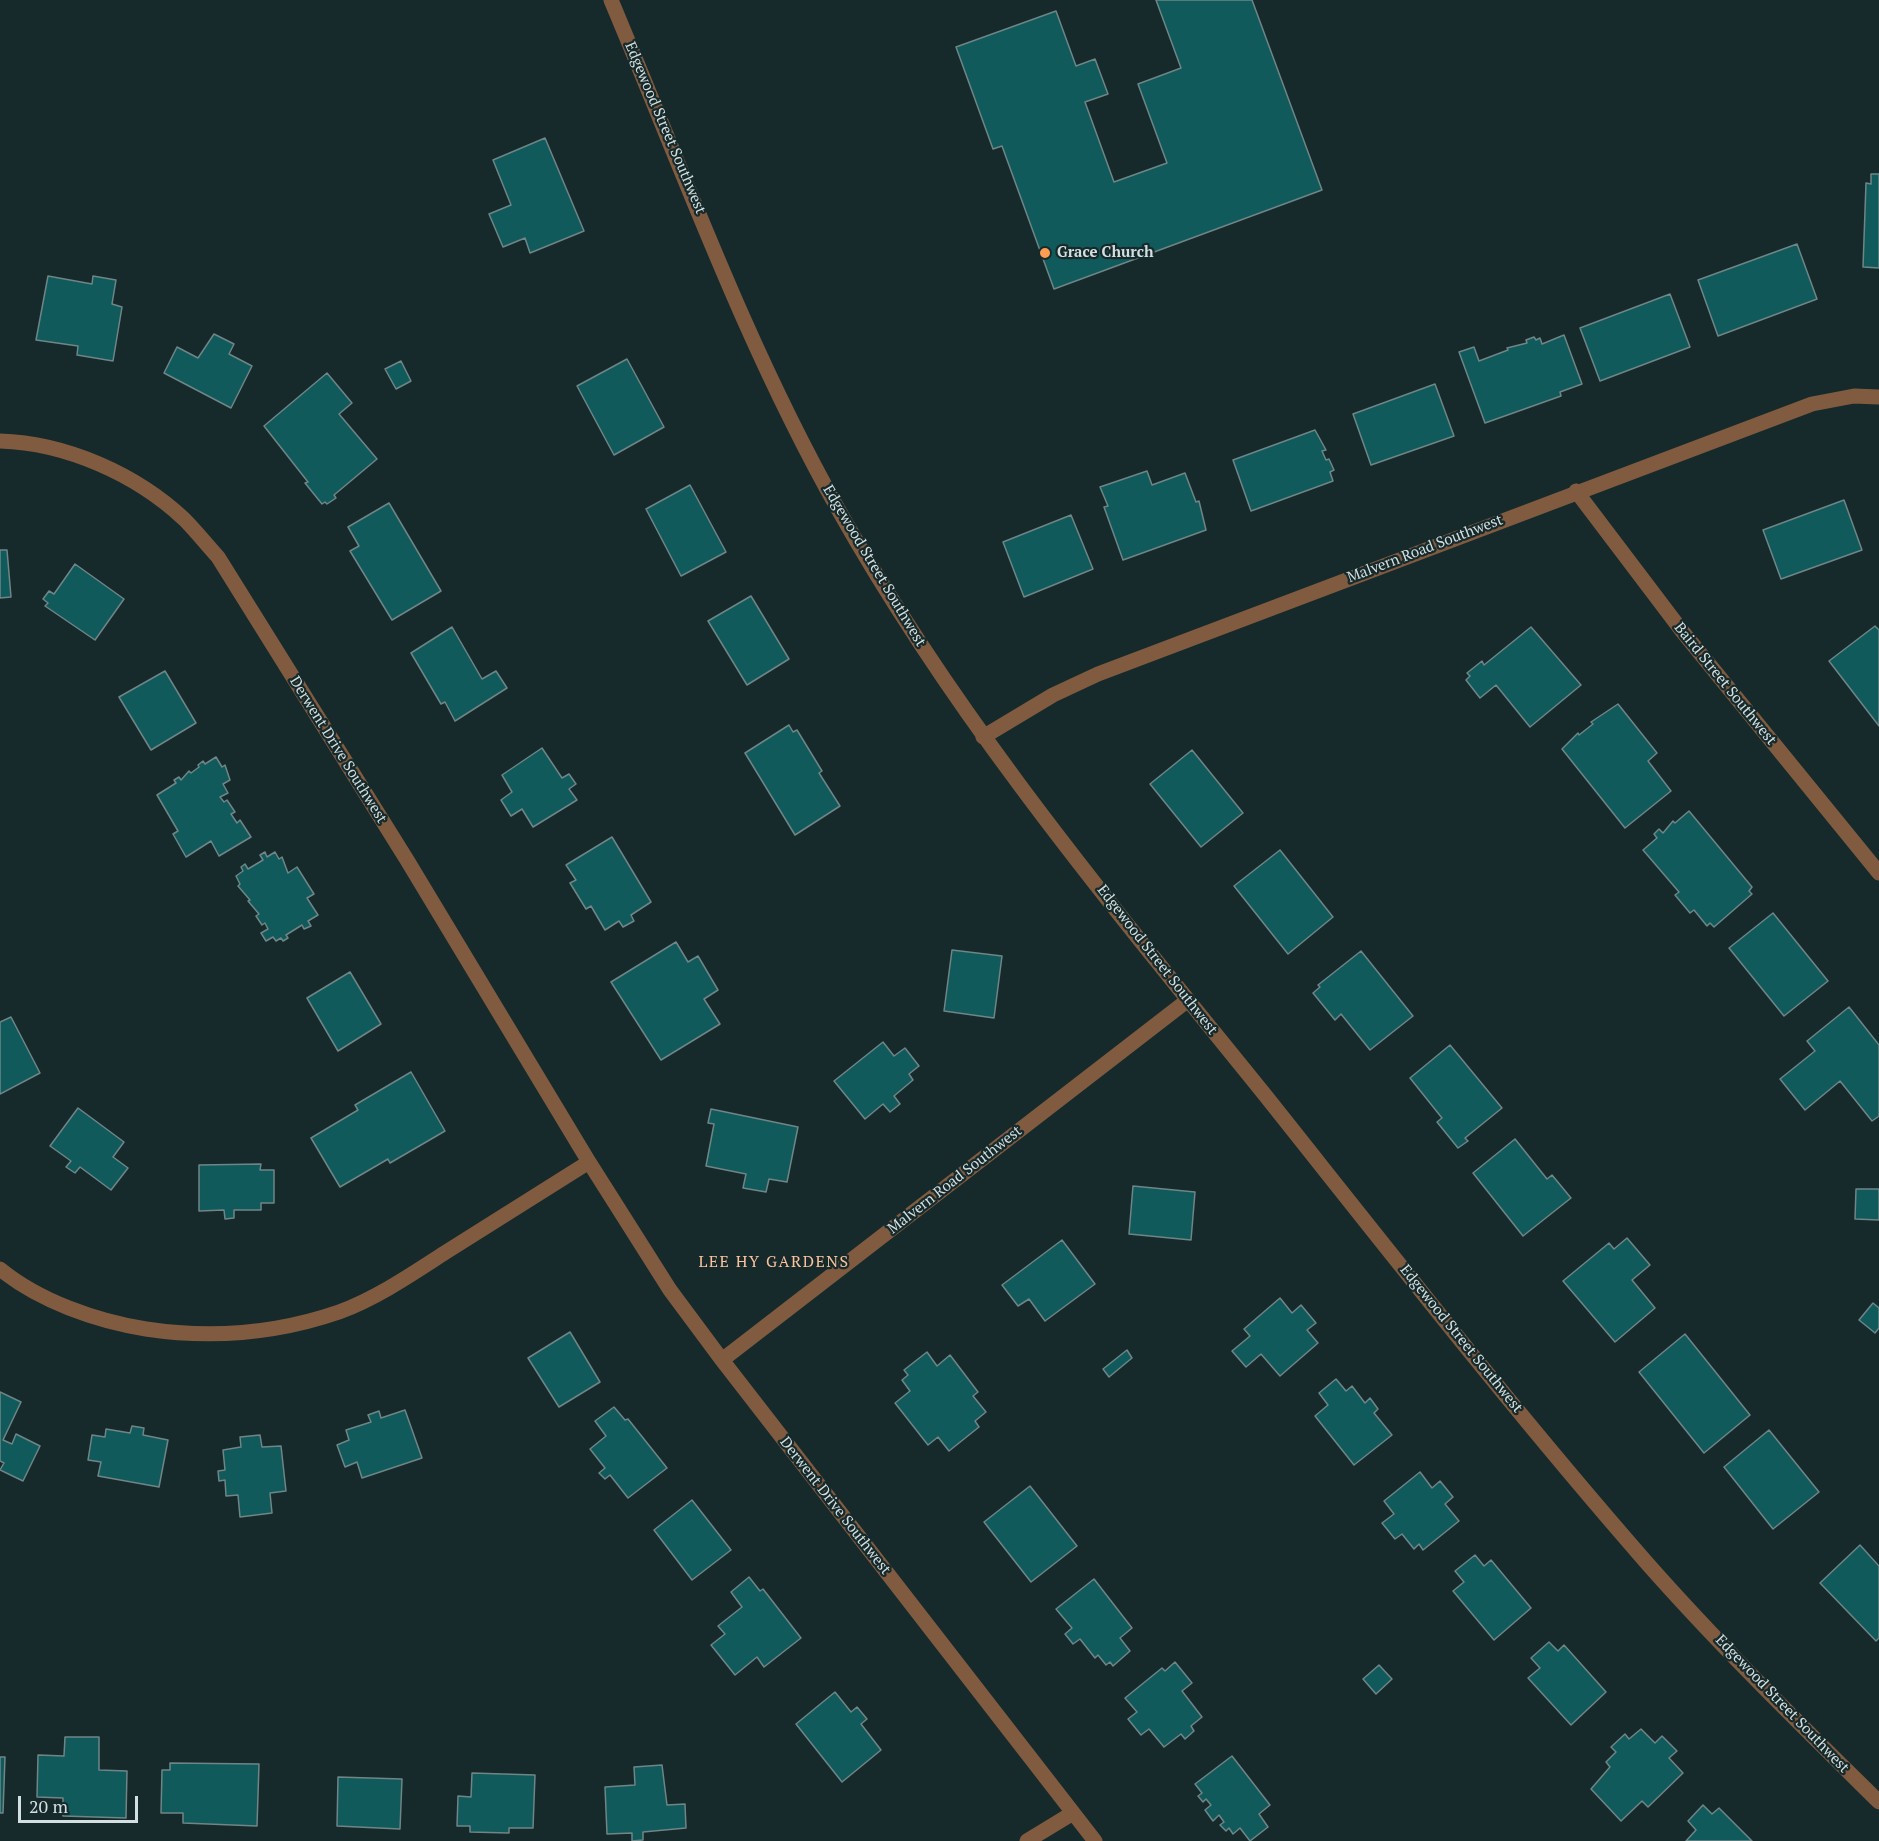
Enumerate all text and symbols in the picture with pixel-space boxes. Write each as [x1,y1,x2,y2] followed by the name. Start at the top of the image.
[621,39,709,217] street label: Edgewood Street Southwest
[1057,244,1154,262] place label: Grace Church
[1038,246,1052,260] marker: Grace Church
[819,482,929,650] street label: Edgewood Street Southwest
[1345,511,1505,587] street label: Malvern Road Southwest
[1670,619,1780,749] street label: Baird Street Southwest
[285,673,391,827] street label: Derwent Drive Southwest
[1093,882,1221,1038] street label: Edgewood Street Southwest
[884,1122,1026,1238] street label: Malvern Road Southwest
[698,1252,850,1272] district label: LEE HY GARDENS
[1396,1261,1526,1417] street label: Edgewood Street Southwest
[776,1434,894,1578] street label: Derwent Drive Southwest
[1711,1631,1853,1777] street label: Edgewood Street Southwest
[21,1784,141,1822] scale bar
[29,1794,68,1818] text: 20 m

